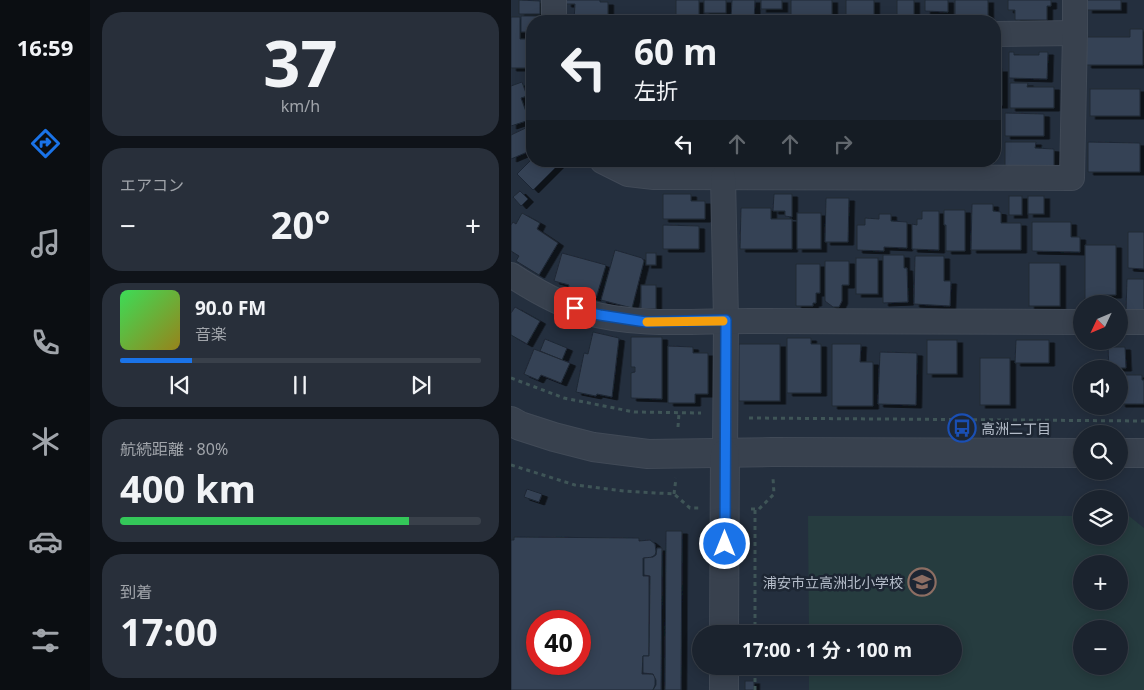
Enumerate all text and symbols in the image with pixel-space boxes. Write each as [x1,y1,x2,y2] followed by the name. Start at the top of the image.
[263,18,338,106] text: 37
[634,28,717,75] text: 60 m
[17,32,73,62] text: 16:59
[551,35,616,100] icon: left
[634,75,678,105] text: 左折
[281,95,320,117] text: km/h
[28,126,63,161] icon: directions
[670,130,698,158] icon: left
[723,130,751,158] icon: ahead
[776,130,804,158] icon: ahead
[829,130,857,158] icon: right
[120,174,184,196] text: エアコン
[271,198,330,250] text: 20°
[120,206,136,244] text: −
[465,206,481,244] text: +
[28,226,63,261] icon: music
[554,287,596,329] pin
[561,294,589,322] icon: arrive
[195,295,266,321] text: 90.0 FM
[1073,295,1129,350] north arrow
[1073,295,1128,675] map controls
[195,323,227,345] text: 音楽
[28,325,63,360] icon: phone
[1073,360,1128,415] button: sound
[166,371,194,399] icon: previous
[286,371,314,399] icon: pause
[407,371,435,399] icon: next
[947,413,977,443] bus stop icon: 高洲二丁目
[981,419,1051,438] place label: 高洲二丁目
[28,424,63,459] icon: climate
[1073,425,1128,480] button: search
[120,438,228,460] text: 航続距離 · 80%
[120,462,256,514] text: 400 km
[1073,490,1128,545] button: layers
[698,517,750,569] position arrow
[28,524,63,559] icon: car
[1073,555,1128,610] button: +
[907,567,937,597] school or university icon: 浦安市立高洲北小学校
[763,573,903,592] place label: 浦安市立高洲北小学校
[120,581,152,603] text: 到着
[120,605,218,657] text: 17:00
[526,610,591,675] speed limit sign: 40
[1073,620,1128,675] button: −
[28,623,63,658] icon: filters
[742,637,912,663] text: 17:00 · 1 分 · 100 m

